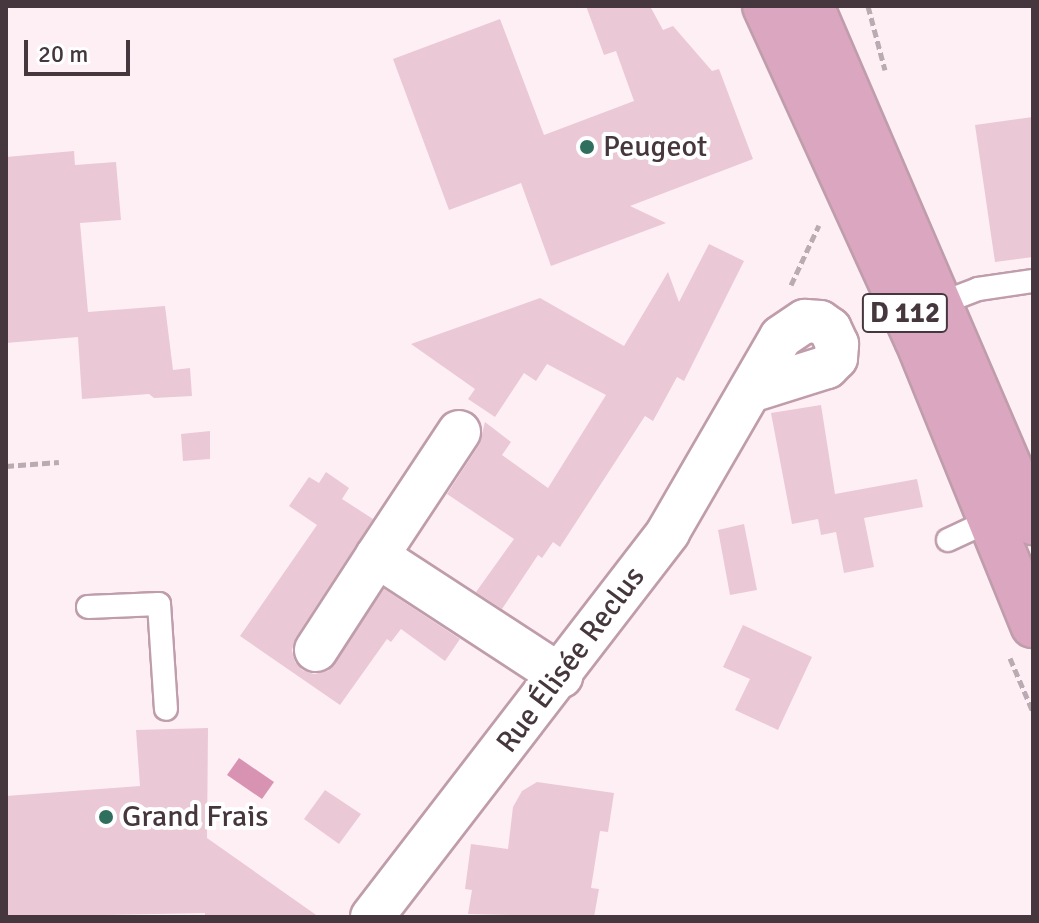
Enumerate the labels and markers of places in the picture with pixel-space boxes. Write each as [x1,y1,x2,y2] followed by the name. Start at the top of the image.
[603,129,707,165] place label: Peugeot
[578,138,596,156] marker: Peugeot
[122,799,268,835] place label: Grand Frais
[97,808,115,826] marker: Grand Frais

